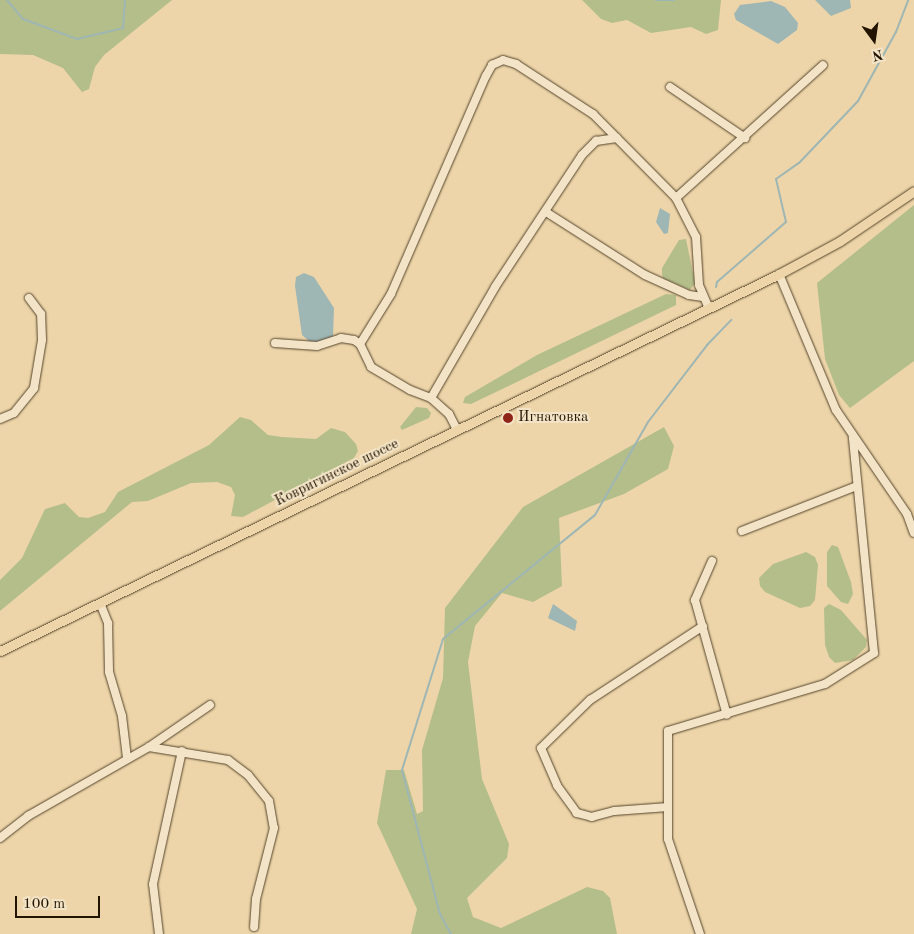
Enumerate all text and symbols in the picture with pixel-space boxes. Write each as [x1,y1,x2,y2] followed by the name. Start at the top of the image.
[849,15,899,65] north arrow
[871,46,885,63] text: N
[518,409,588,427] place label: Игнатовка
[502,412,514,424] marker: Игнатовка
[272,435,402,511] street label: Ковригинское шоссе
[18,886,102,918] scale bar
[23,897,65,912] text: 100 m

